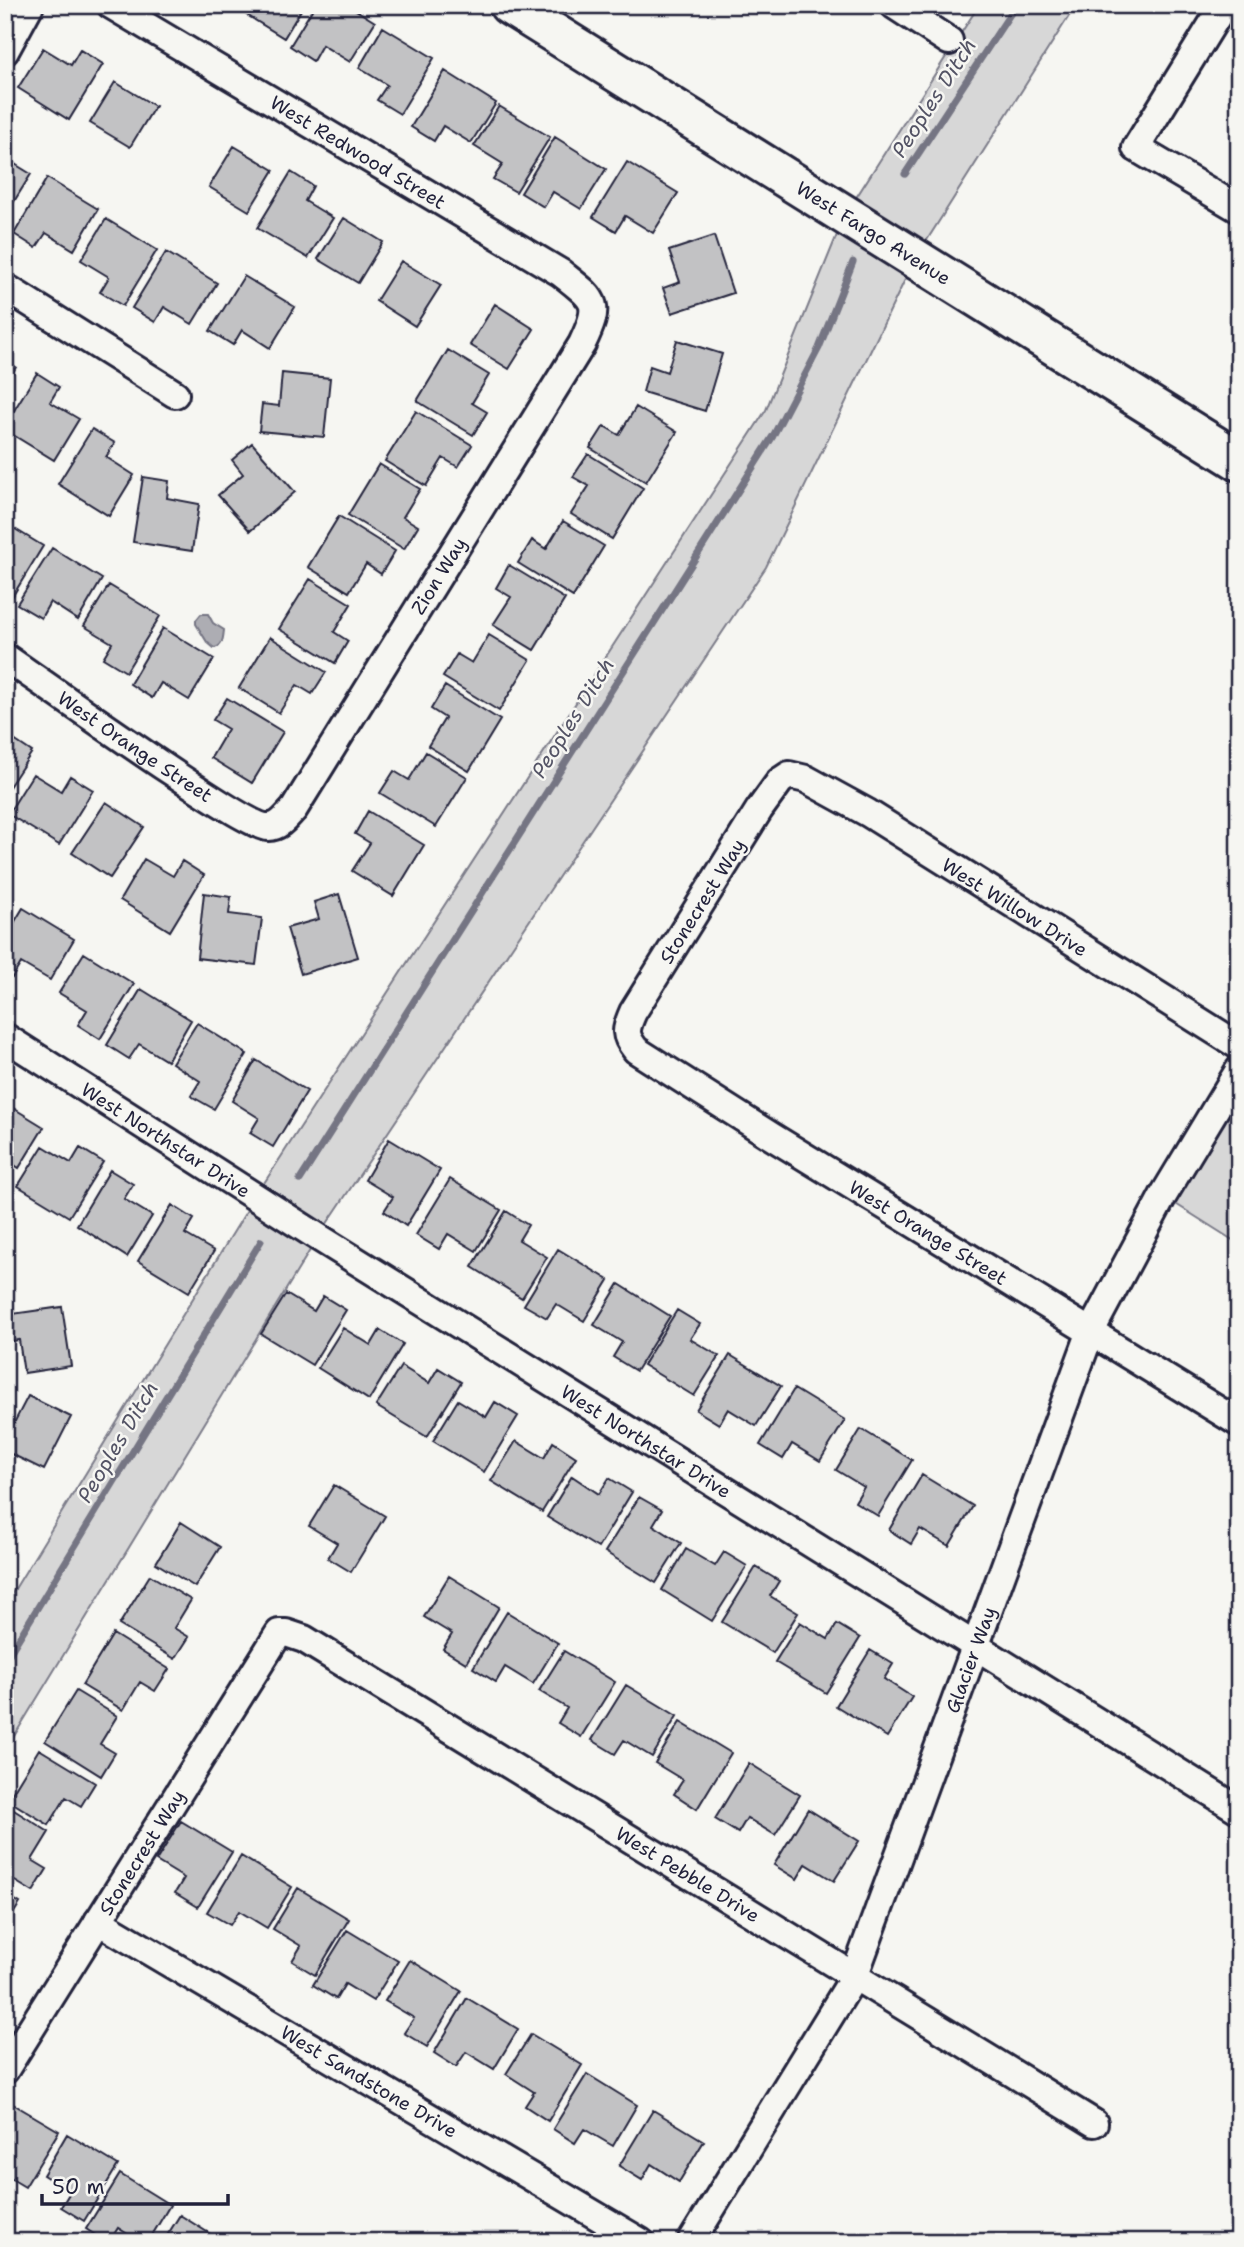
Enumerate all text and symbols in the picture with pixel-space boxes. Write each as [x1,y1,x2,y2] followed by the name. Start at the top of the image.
[885,33,983,163] water label: Peoples Ditch
[265,90,450,215] street label: West Redwood Street
[791,176,955,291] street label: West Fargo Avenue
[406,533,472,619] street label: Zion Way
[525,653,621,783] water label: Peoples Ditch
[53,686,217,808] street label: West Orange Street
[654,834,751,969] street label: Stonecrest Way
[937,853,1092,962] street label: West Willow Drive
[76,1077,255,1204] street label: West Northstar Drive
[844,1175,1012,1291] street label: West Orange Street
[71,1376,165,1508] water label: Peoples Ditch
[556,1379,736,1504] street label: West Northstar Drive
[940,1603,1002,1717] street label: Glacier Way
[93,1785,191,1920] street label: Stonecrest Way
[611,1821,764,1928] street label: West Pebble Drive
[276,2020,462,2144] street label: West Sandstone Drive
[42,2163,228,2207] scale bar
[52,2173,105,2201] text: 50 m

